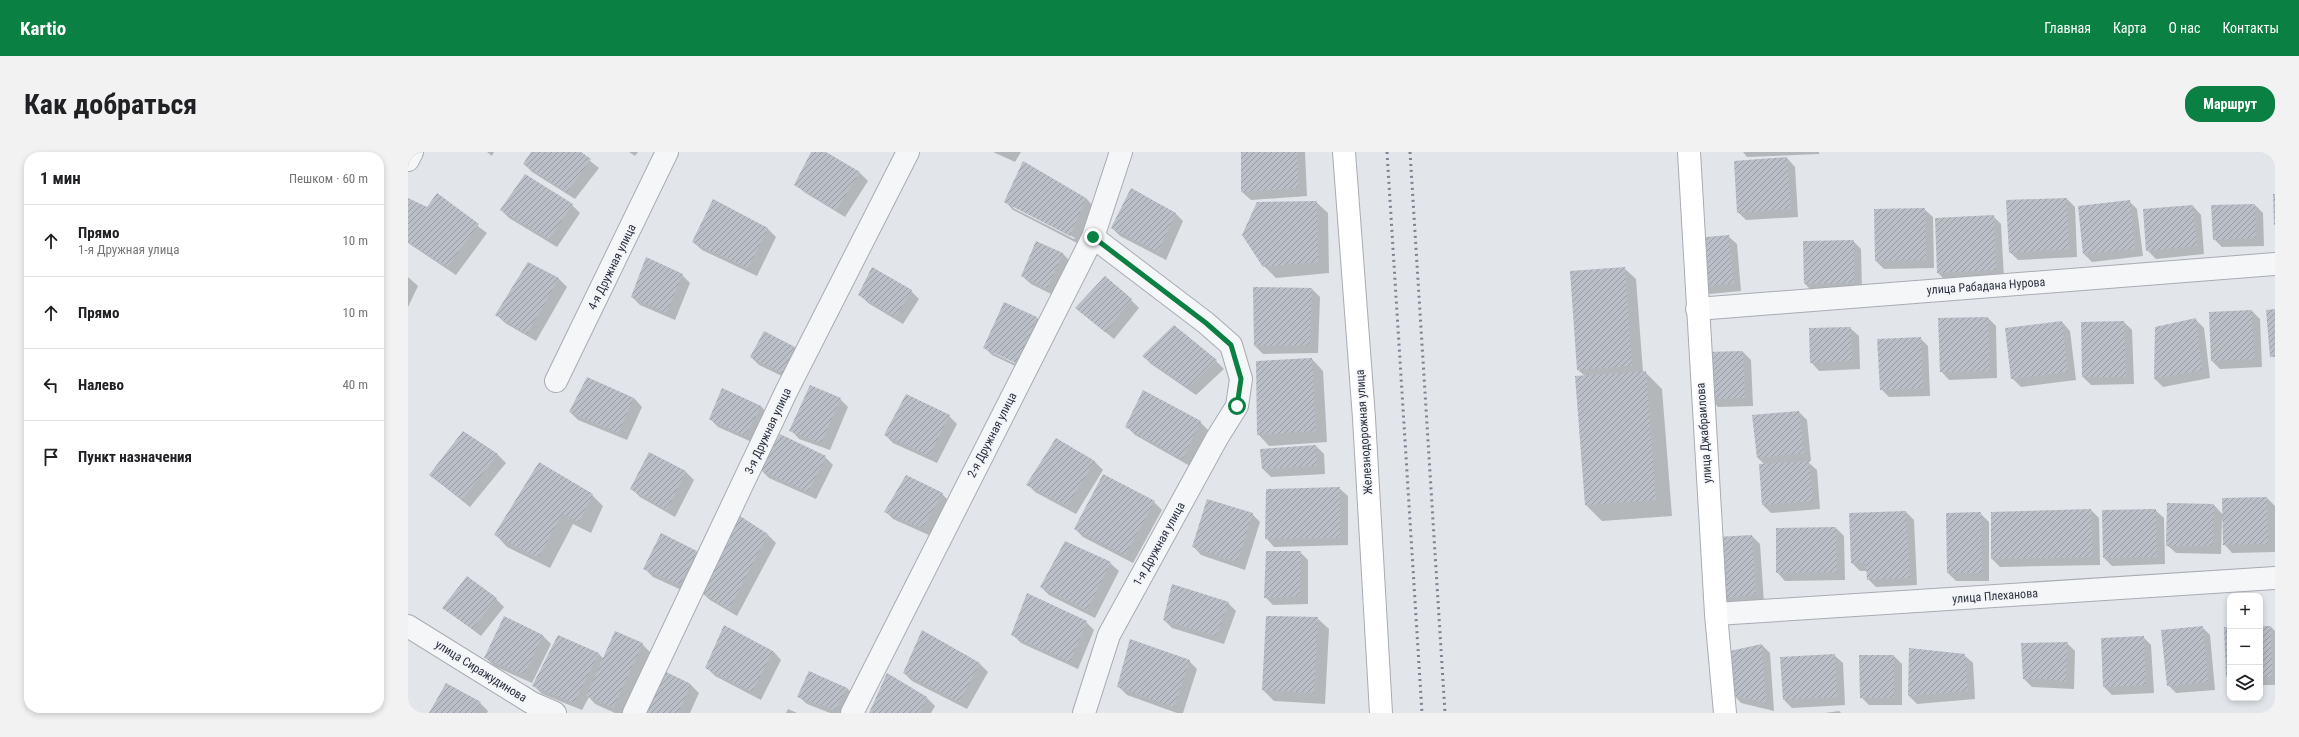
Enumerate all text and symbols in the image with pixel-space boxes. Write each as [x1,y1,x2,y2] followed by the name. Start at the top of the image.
[20,17,66,40] text: Kartio
[2044,20,2091,36] text: Главная
[2113,20,2146,36] text: Карта
[2168,20,2200,36] text: О нас
[2222,20,2279,36] text: Контакты
[2185,86,2275,122] button: Маршрут
[24,88,197,121] text: Как добраться
[40,168,81,188] text: 1 мин
[289,171,368,186] text: Пешком · 60 m
[585,222,639,312] street label: 4-я Дружная улица
[78,224,119,242] text: Прямо
[1084,228,1102,246] route end
[40,230,62,252] icon: ahead
[342,233,368,248] text: 10 m
[78,242,179,257] text: 1-я Дружная улица
[1926,275,2046,297] street label: улица Рабадана Нурова
[40,302,62,324] icon: ahead
[78,304,119,322] text: Прямо
[342,305,368,320] text: 10 m
[1353,369,1375,495] street label: Железнодорожная улица
[40,374,62,396] icon: left
[78,376,124,394] text: Налево
[342,377,368,392] text: 40 m
[1693,382,1715,484] street label: улица Джабраилова
[742,385,794,476] street label: 3-я Дружная улица
[965,390,1020,480] street label: 2-я Дружная улица
[1228,397,1246,415] route start
[40,446,62,468] icon: arrive
[78,448,192,466] text: Пункт назначения
[1130,499,1188,588] street label: 1-я Дружная улица
[1952,586,2039,606] street label: улица Плеханова
[2227,593,2263,701] map controls
[2227,593,2263,629] button: +
[2227,629,2263,665] button: −
[433,637,530,705] street label: улица Сиражудинова
[2227,665,2263,701] button: layers

